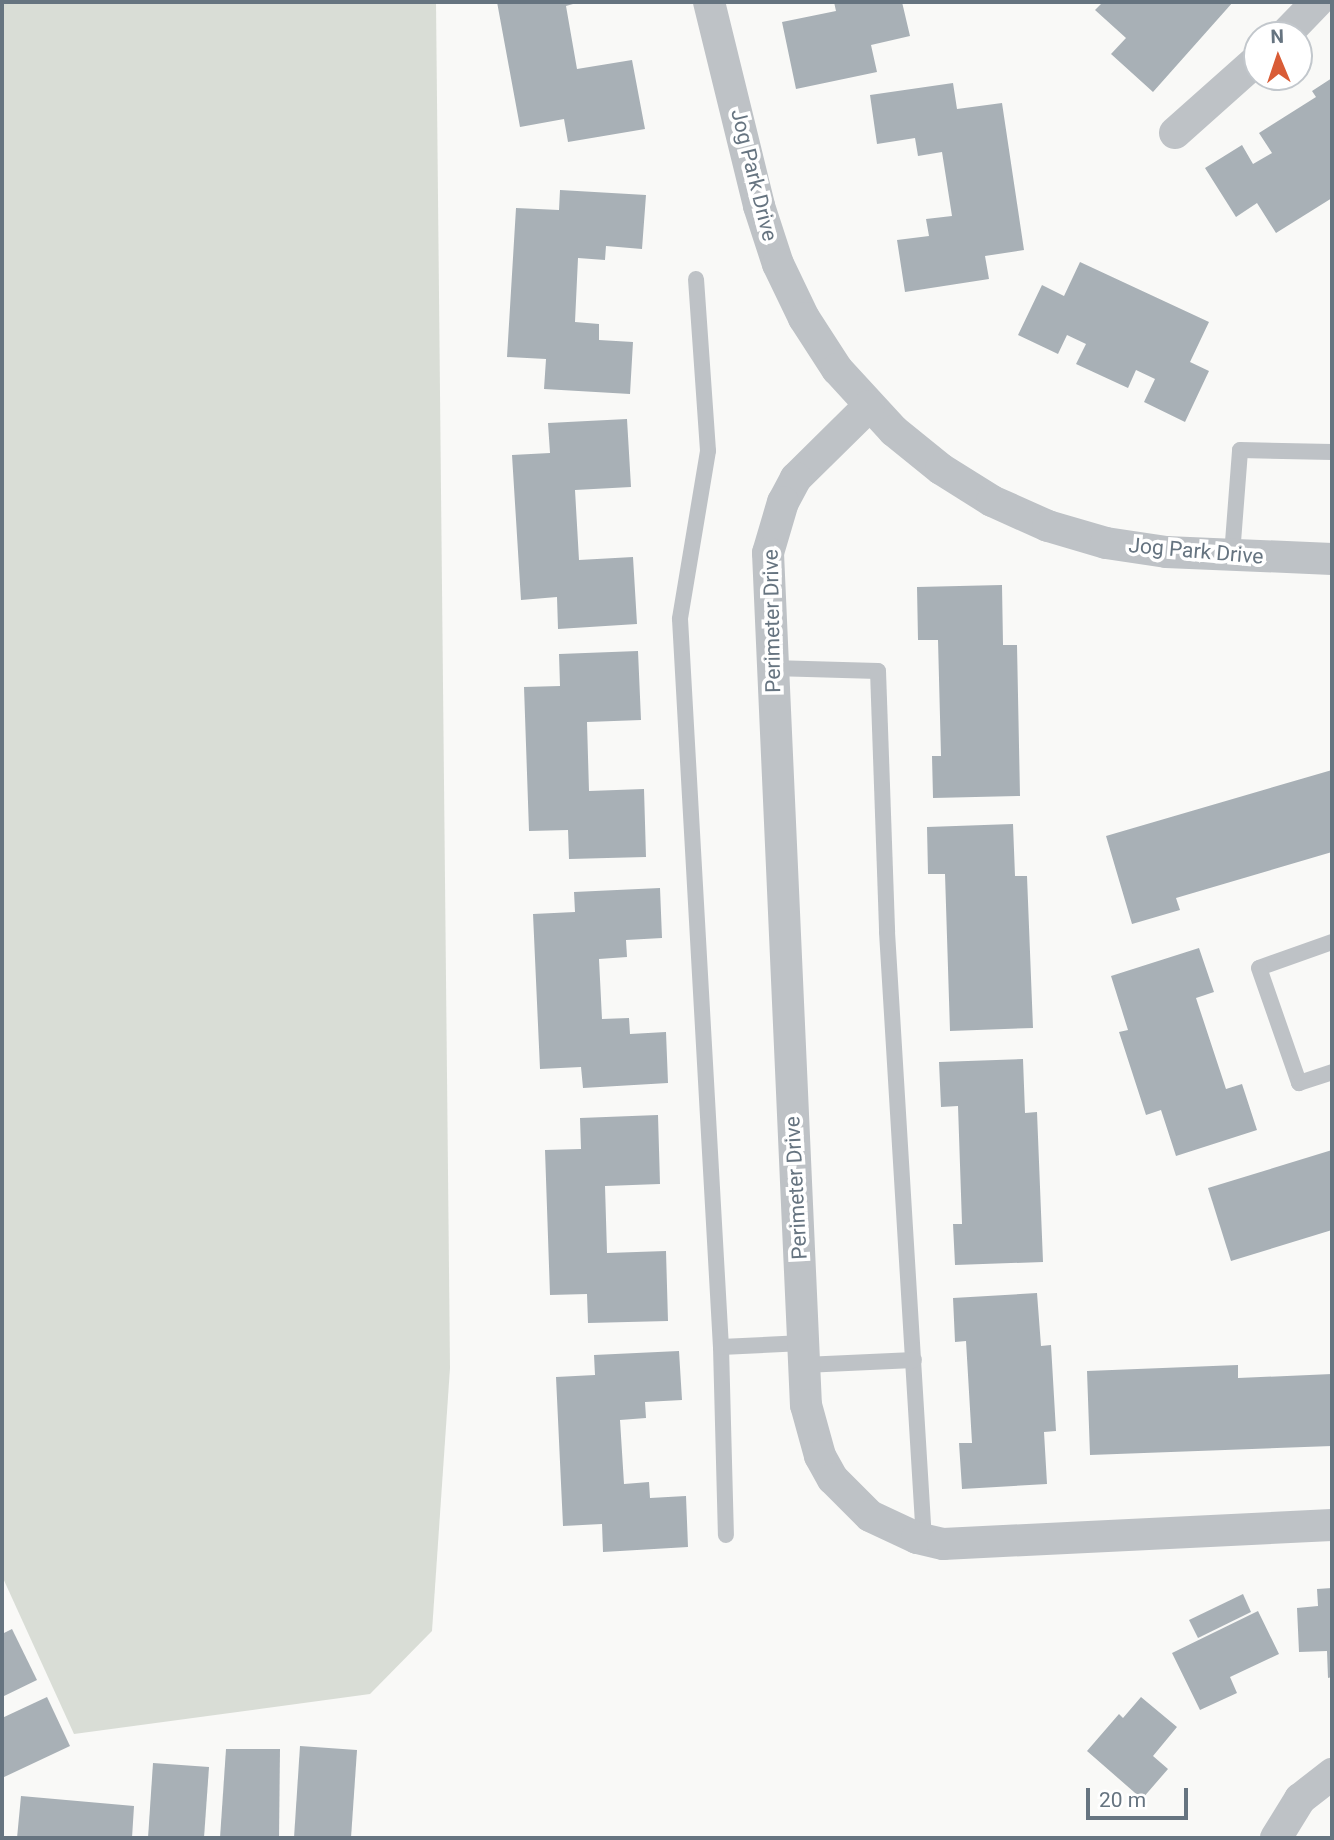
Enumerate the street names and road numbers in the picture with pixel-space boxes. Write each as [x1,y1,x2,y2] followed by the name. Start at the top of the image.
[725,106,783,244] street label: Jog Park Drive
[1128,533,1264,569] street label: Jog Park Drive
[758,549,786,693] street label: Perimeter Drive
[780,1116,812,1260] street label: Perimeter Drive

